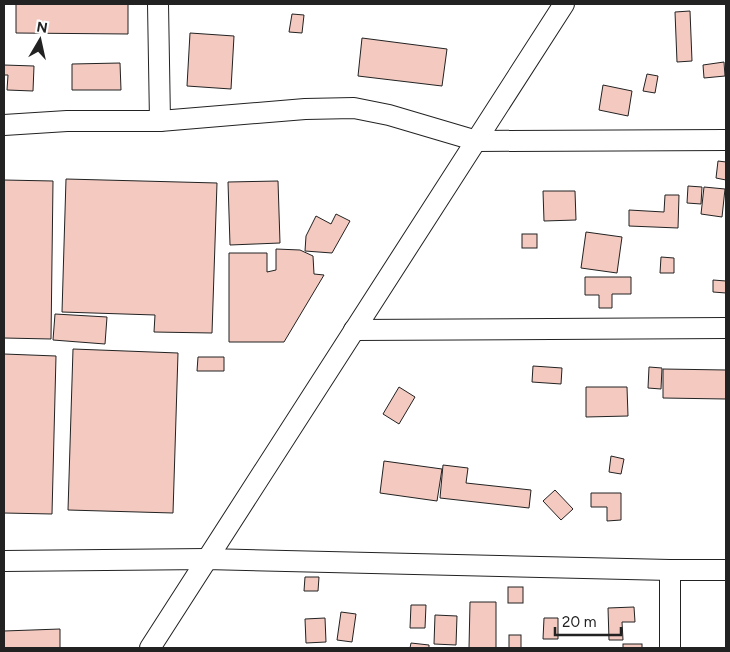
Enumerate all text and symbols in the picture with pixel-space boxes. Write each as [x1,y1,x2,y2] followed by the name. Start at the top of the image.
[15,15,65,65] north arrow
[35,18,49,37] text: N
[555,604,621,636] scale bar
[562,613,596,631] text: 20 m

